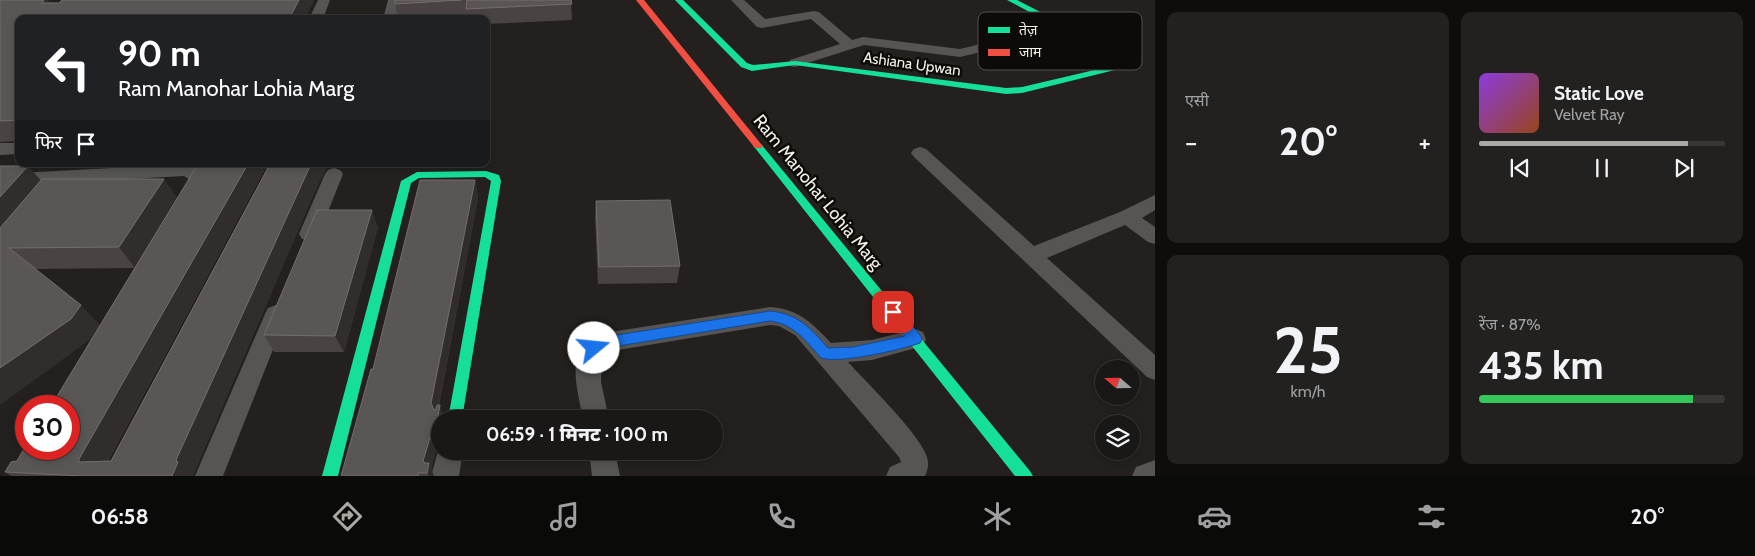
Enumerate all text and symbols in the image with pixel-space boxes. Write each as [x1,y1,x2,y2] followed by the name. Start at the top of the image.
[978,12,1142,70] legend
[1019,21,1038,39] text: तेज़
[118,32,201,75] text: 90 m
[35,35,100,100] icon: left
[1019,43,1042,61] text: जाम
[862,48,962,80] street label: Ashiana Upwan
[118,75,354,102] text: Ram Manohar Lohia Marg
[1554,82,1644,105] text: Static Love
[1185,91,1209,110] text: एसी
[1554,105,1625,124] text: Velvet Ray
[749,110,888,275] street label: Ram Manohar Lohia Marg
[1279,118,1337,165] text: 20°
[1185,125,1197,159] text: −
[1419,125,1431,159] text: +
[72,130,100,158] icon: arrive
[35,131,62,154] text: फिर
[1506,154,1534,182] icon: previous
[1588,154,1616,182] icon: pause
[1670,154,1698,182] icon: next
[872,291,914,333] pin
[879,298,907,326] icon: arrive
[1273,310,1343,389] text: 25
[1479,315,1541,334] text: रेंज · 87%
[567,321,619,373] position arrow
[1479,342,1604,389] text: 435 km
[1095,360,1140,405] north arrow
[1095,360,1140,460] map controls
[1290,382,1326,401] text: km/h
[15,395,80,460] speed limit sign: 30
[1095,415,1140,460] button: layers
[486,423,668,446] text: 06:59 · 1 मिनट · 100 m
[330,499,365,534] icon: directions
[547,499,582,534] icon: music
[764,499,799,534] icon: phone
[980,499,1015,534] icon: climate
[1197,499,1232,534] icon: car
[1414,499,1449,534] icon: filters
[91,503,149,530] text: 06:58
[1631,503,1664,530] text: 20°

